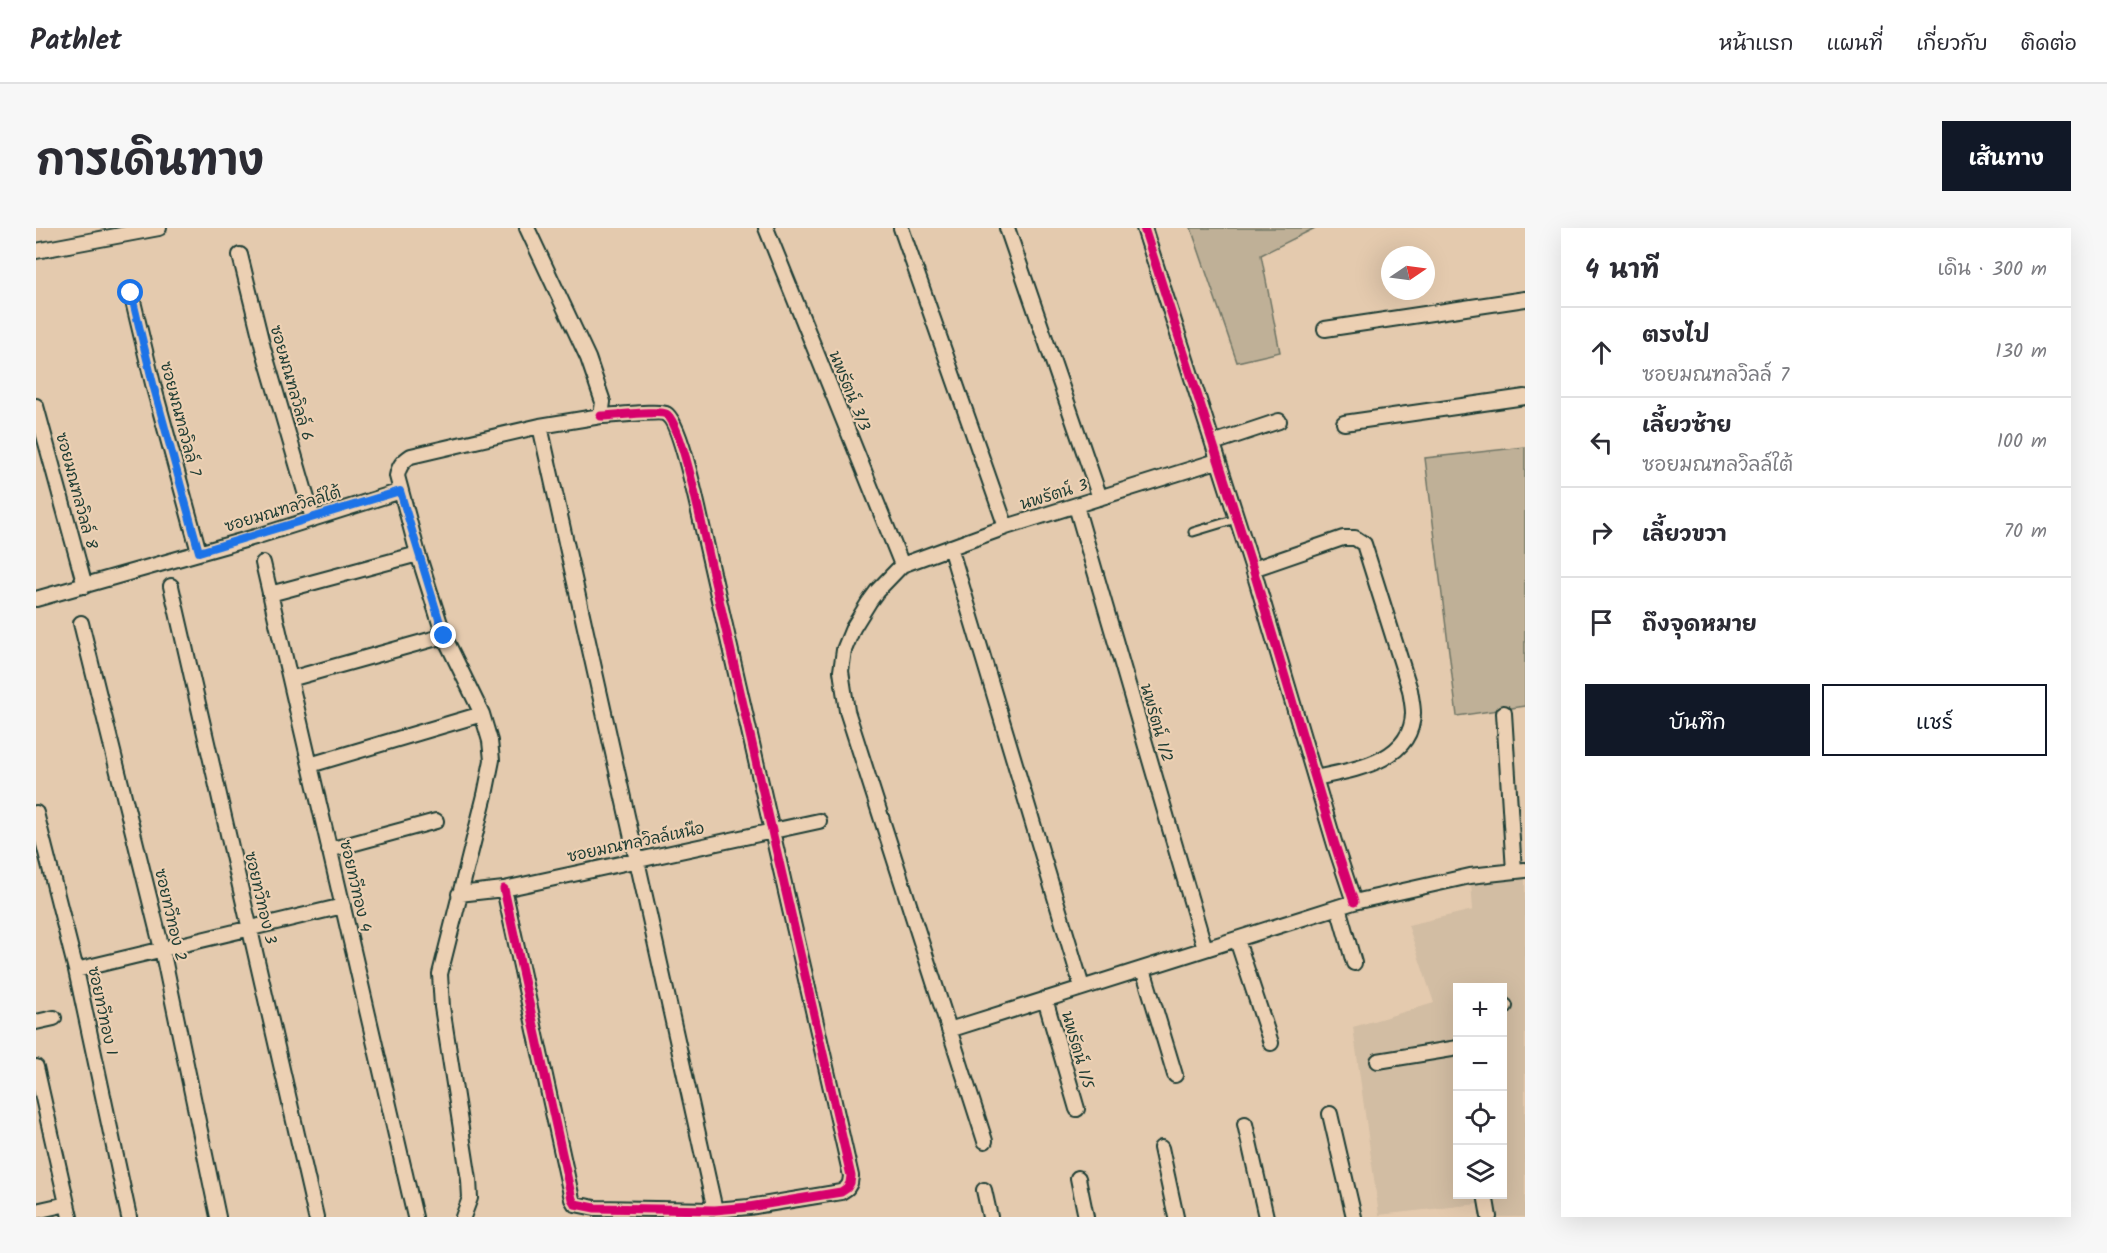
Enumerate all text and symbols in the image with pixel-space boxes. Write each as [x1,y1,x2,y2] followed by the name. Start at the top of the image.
[30,19,122,64] text: Pathlet
[1719,28,1794,61] text: หน้าแรก
[1827,28,1883,61] text: แผนที่
[1916,28,1988,61] text: เกี่ยวกับ
[2021,28,2077,61] text: ติดต่อ
[1942,121,2071,191] button: เส้นทาง
[36,129,264,196] text: การเดินทาง
[1381,246,1435,300] north arrow
[1585,250,1659,292] text: 4 นาที
[1937,254,2047,286] text: เดิน · 300 m
[117,279,143,305] route start
[1642,319,1710,354] text: ตรงไป
[263,322,319,444] street label: ซอยมณฑลวิลล์ 6
[1585,336,1618,369] icon: ahead
[1995,336,2047,368] text: 130 m
[822,347,876,435] street label: นพรัตน์ 3/3
[153,359,207,480] street label: ซอยมณฑลวิลล์ 7
[1642,360,1789,392] text: ซอยมณฑลวิลล์ 7
[1642,409,1732,444] text: เลี้ยวซ้าย
[1585,426,1618,459] icon: left
[1997,426,2047,458] text: 100 m
[48,430,104,553] street label: ซอยมณฑลวิลล์ 8
[1642,450,1793,482] text: ซอยมณฑลวิลล์ใต้
[1017,473,1091,517] street label: นพรัตน์ 3
[221,480,345,540] street label: ซอยมณฑลวิลล์ใต้
[1585,516,1618,549] icon: right
[2004,516,2047,548] text: 70 m
[1642,518,1726,553] text: เลี้ยวขวา
[1585,606,1618,639] icon: arrive
[1642,608,1757,643] text: ถึงจุดหมาย
[430,622,456,648] route end
[1133,681,1179,765] street label: นพรัตน์ 1/2
[1585,684,1810,756] button: บันทึก
[1822,684,2047,756] button: แชร์
[565,816,707,870] street label: ซอยมณฑลวิลล์เหนือ
[332,837,378,935] street label: ซอยทวีทอง 4
[237,849,283,947] street label: ซอยทวีทอง 3
[147,866,193,964] street label: ซอยทวีทอง 2
[80,964,124,1058] street label: ซอยทวีทอง 1
[1453,983,1507,1199] map controls
[1453,983,1507,1037] button: +
[1054,1008,1100,1093] street label: นพรัตน์ 1/5
[1453,1037,1507,1091] button: −
[1453,1091,1507,1145] button: locate
[1453,1145,1507,1199] button: layers

